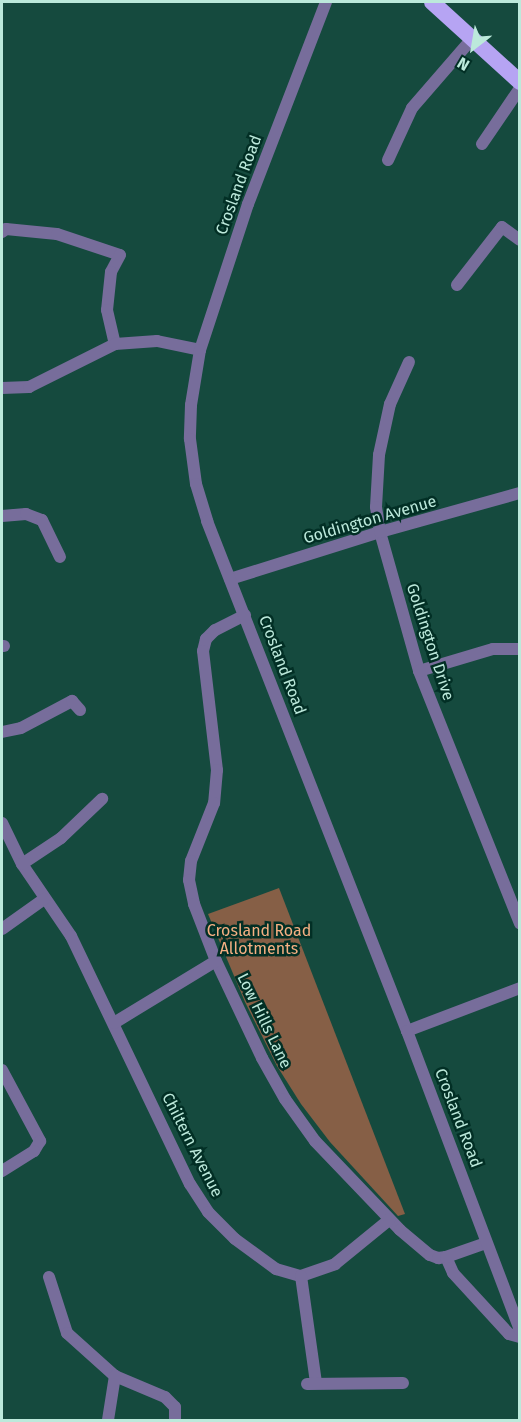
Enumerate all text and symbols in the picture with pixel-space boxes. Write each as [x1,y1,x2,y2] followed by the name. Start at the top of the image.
[443,18,503,78] north arrow
[454,53,473,75] text: N
[212,133,266,237] street label: Crosland Road
[301,492,439,548] street label: Goldington Avenue
[402,581,458,703] street label: Goldington Drive
[254,613,310,717] street label: Crosland Road
[207,921,311,959] park label: Crosland Road Allotments
[233,970,295,1072] street label: Low Hills Lane
[430,1066,486,1170] street label: Crosland Road
[157,1090,227,1200] street label: Chiltern Avenue

